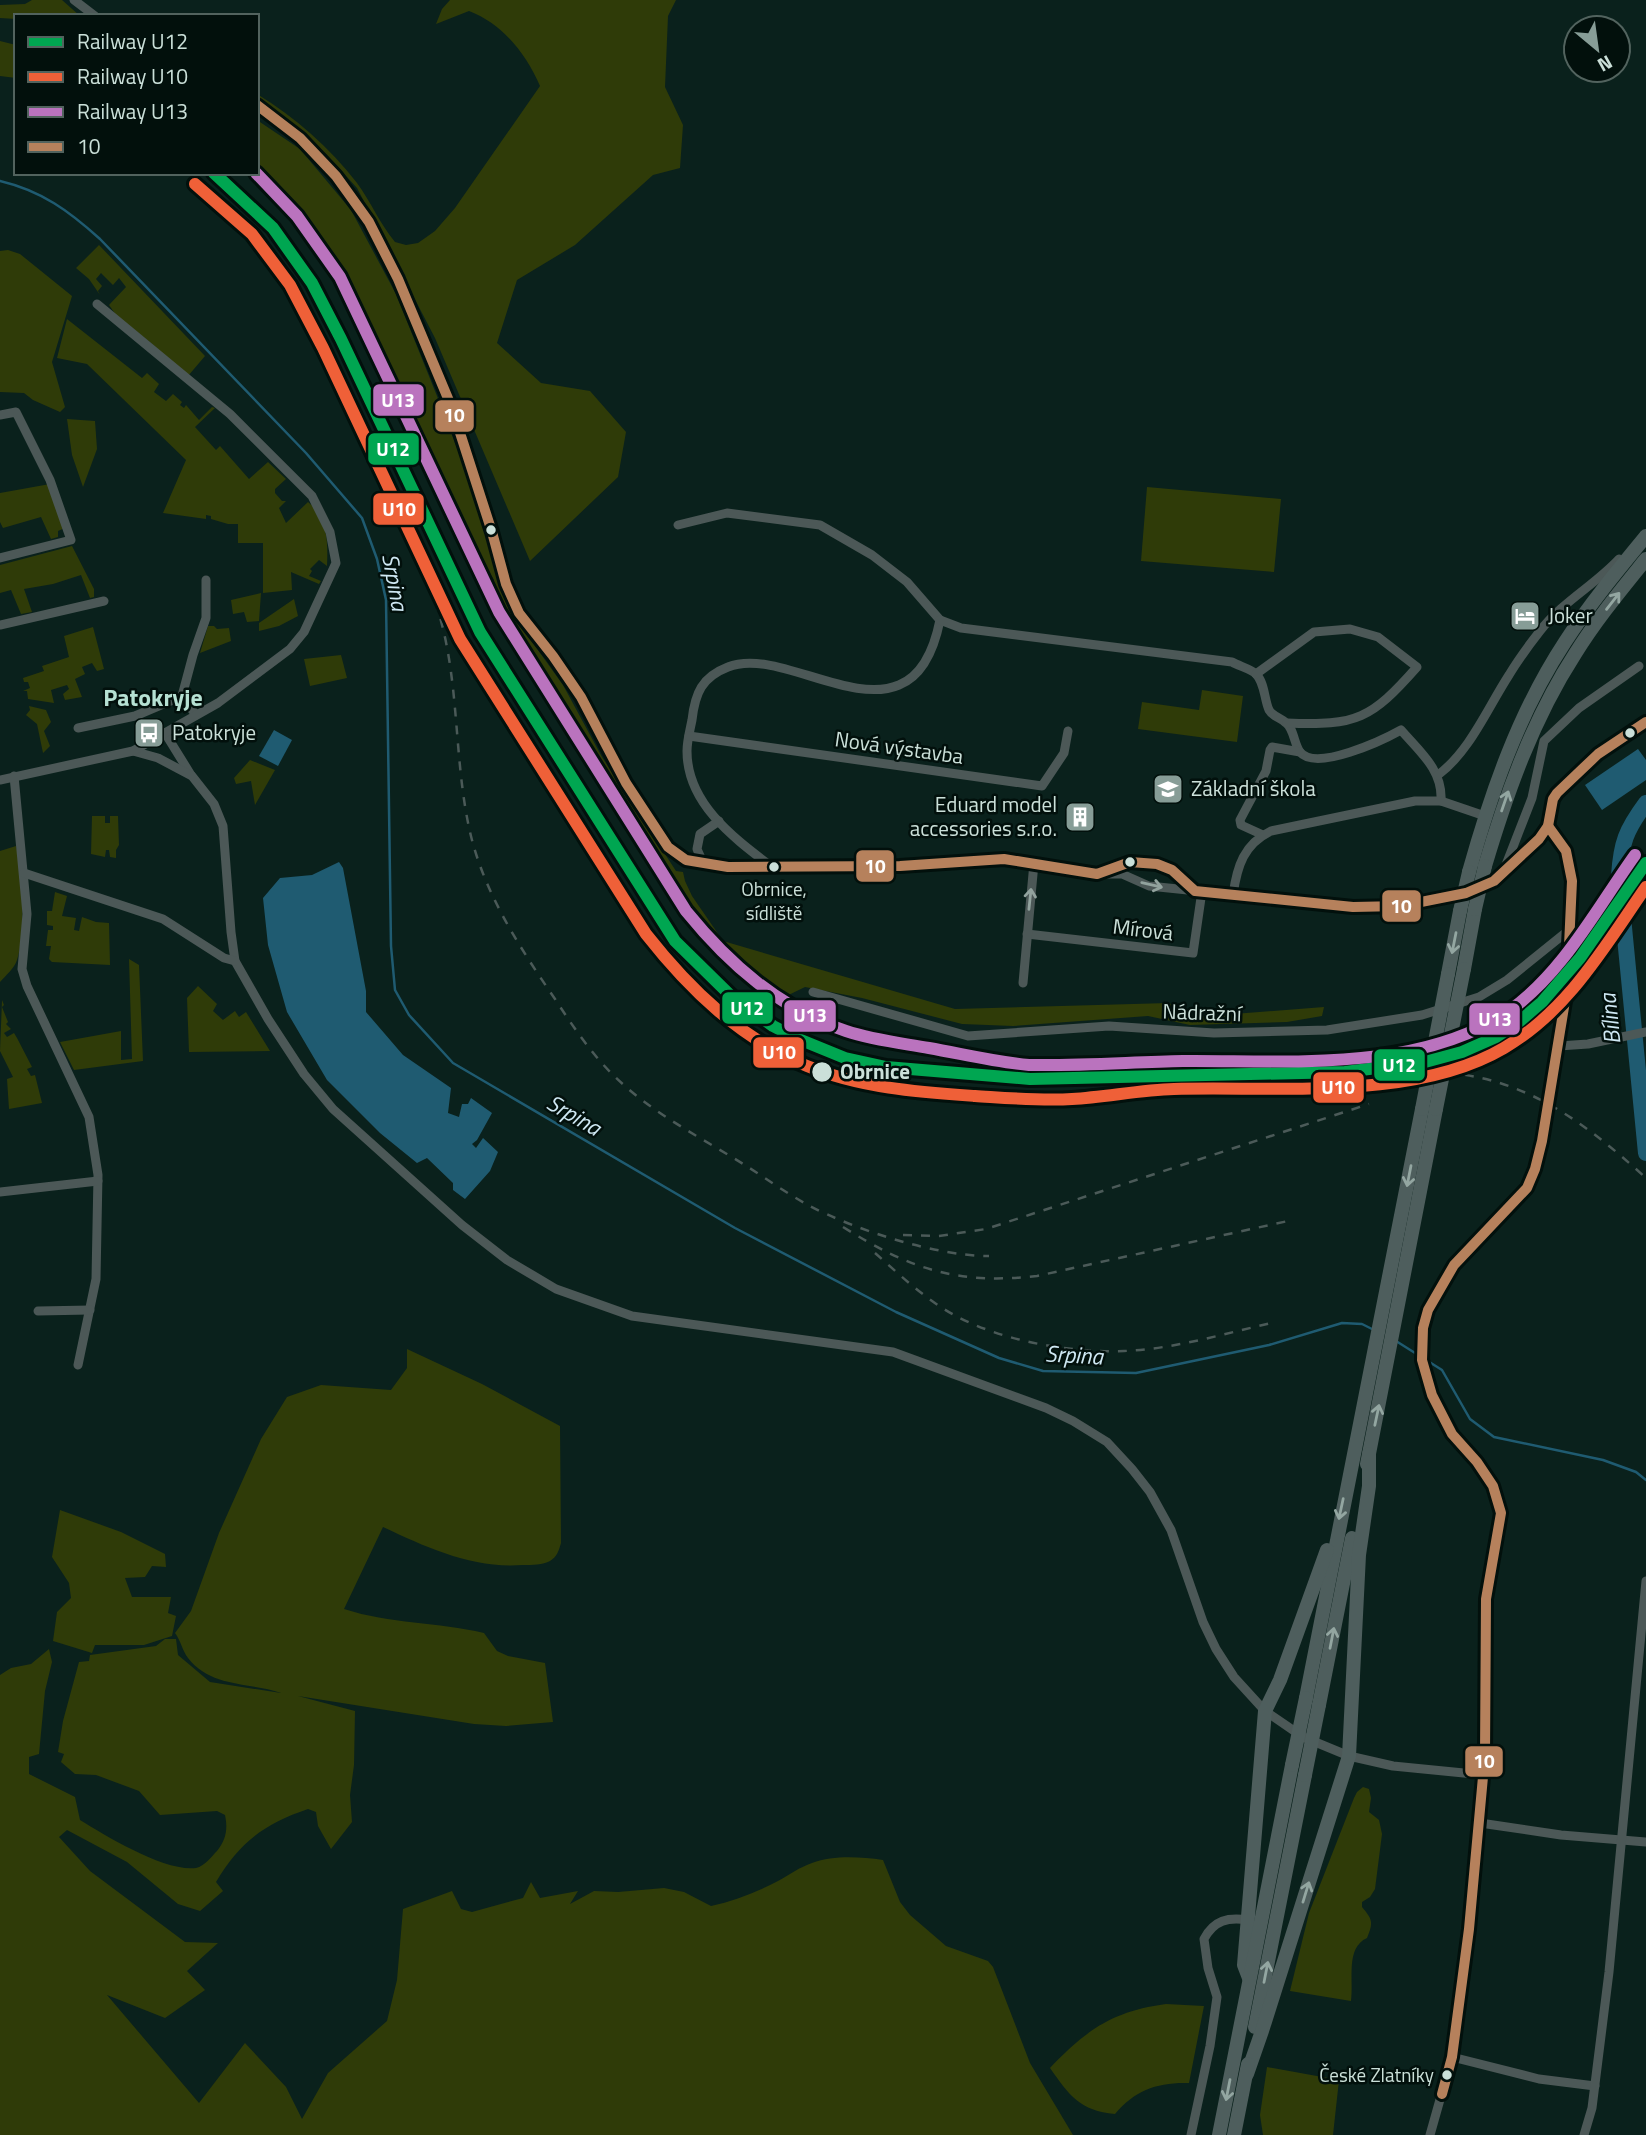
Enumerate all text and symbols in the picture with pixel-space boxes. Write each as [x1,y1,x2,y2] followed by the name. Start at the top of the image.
[14,14,259,175] legend
[1562,14,1632,84] north arrow
[77,25,188,57] text: Railway U12
[1593,48,1618,80] text: N
[77,60,188,92] text: Railway U10
[77,95,188,127] text: Railway U13
[77,130,101,162] text: 10
[372,383,425,417] line badge: U13
[381,385,415,414] text: U13
[434,399,475,433] line badge: 10
[443,400,465,429] text: 10
[367,432,420,466] line badge: U12
[376,434,410,463] text: U12
[372,492,425,526] line badge: U10
[382,494,416,523] text: U10
[484,523,498,537] unlabelled marker
[373,550,418,615] water label: Srpina
[1605,592,1620,611] one-way arrow
[1508,599,1542,633] hotel icon: Joker
[1548,599,1593,631] place label: Joker
[103,679,203,715] district label: Patokryje
[132,716,166,750] bus stop icon: Patokryje
[172,716,256,748] place label: Patokryje
[833,722,966,772] street label: Nová výstavba
[1623,726,1637,740] unlabelled marker
[1151,772,1185,806] school or university icon: Základní škola
[1191,772,1316,804] place label: Základní škola
[910,788,1057,844] place label: Eduard model accessories s.r.o.
[1500,790,1513,812] one-way arrow
[1063,800,1097,834] building icon: Eduard model accessories s.r.o.
[855,849,895,883] line badge: 10
[864,851,886,880] text: 10
[1123,855,1137,869] unlabelled marker
[767,860,781,874] marker: Obrnice, sídliště
[741,874,807,927] place label: Obrnice, sídliště
[1140,878,1163,892] one-way arrow
[1024,888,1037,911] one-way arrow
[1381,889,1422,923] line badge: 10
[1390,891,1412,920] text: 10
[1111,909,1176,949] street label: Mírová
[1447,931,1461,954] one-way arrow
[1589,990,1630,1046] water label: Bílina
[721,991,774,1025] line badge: U12
[730,993,764,1022] text: U12
[1162,995,1243,1029] street label: Nádražní
[783,999,837,1033] line badge: U13
[793,1000,827,1029] text: U13
[1468,1002,1521,1036] line badge: U13
[1478,1004,1512,1033] text: U13
[752,1036,805,1069] line badge: U10
[762,1037,796,1066] text: U10
[1373,1048,1426,1082] line badge: U12
[1382,1050,1416,1079] text: U12
[840,1055,910,1087] place label: Obrnice
[810,1060,834,1084] marker: Obrnice
[1312,1071,1365,1104] line badge: U10
[1321,1072,1355,1101] text: U10
[540,1085,609,1145] water label: Srpina
[1401,1164,1415,1187] one-way arrow
[1044,1336,1105,1374] water label: Srpina
[1370,1404,1384,1427] one-way arrow
[1334,1497,1348,1520] one-way arrow
[1326,1627,1340,1650] one-way arrow
[1464,1745,1504,1778] line badge: 10
[1473,1746,1495,1775] text: 10
[1300,1881,1313,1903] one-way arrow
[1260,1961,1274,1984] one-way arrow
[1319,2060,1434,2089] place label: České Zlatníky
[1440,2068,1454,2082] marker: České Zlatníky
[1220,2078,1234,2101] one-way arrow

